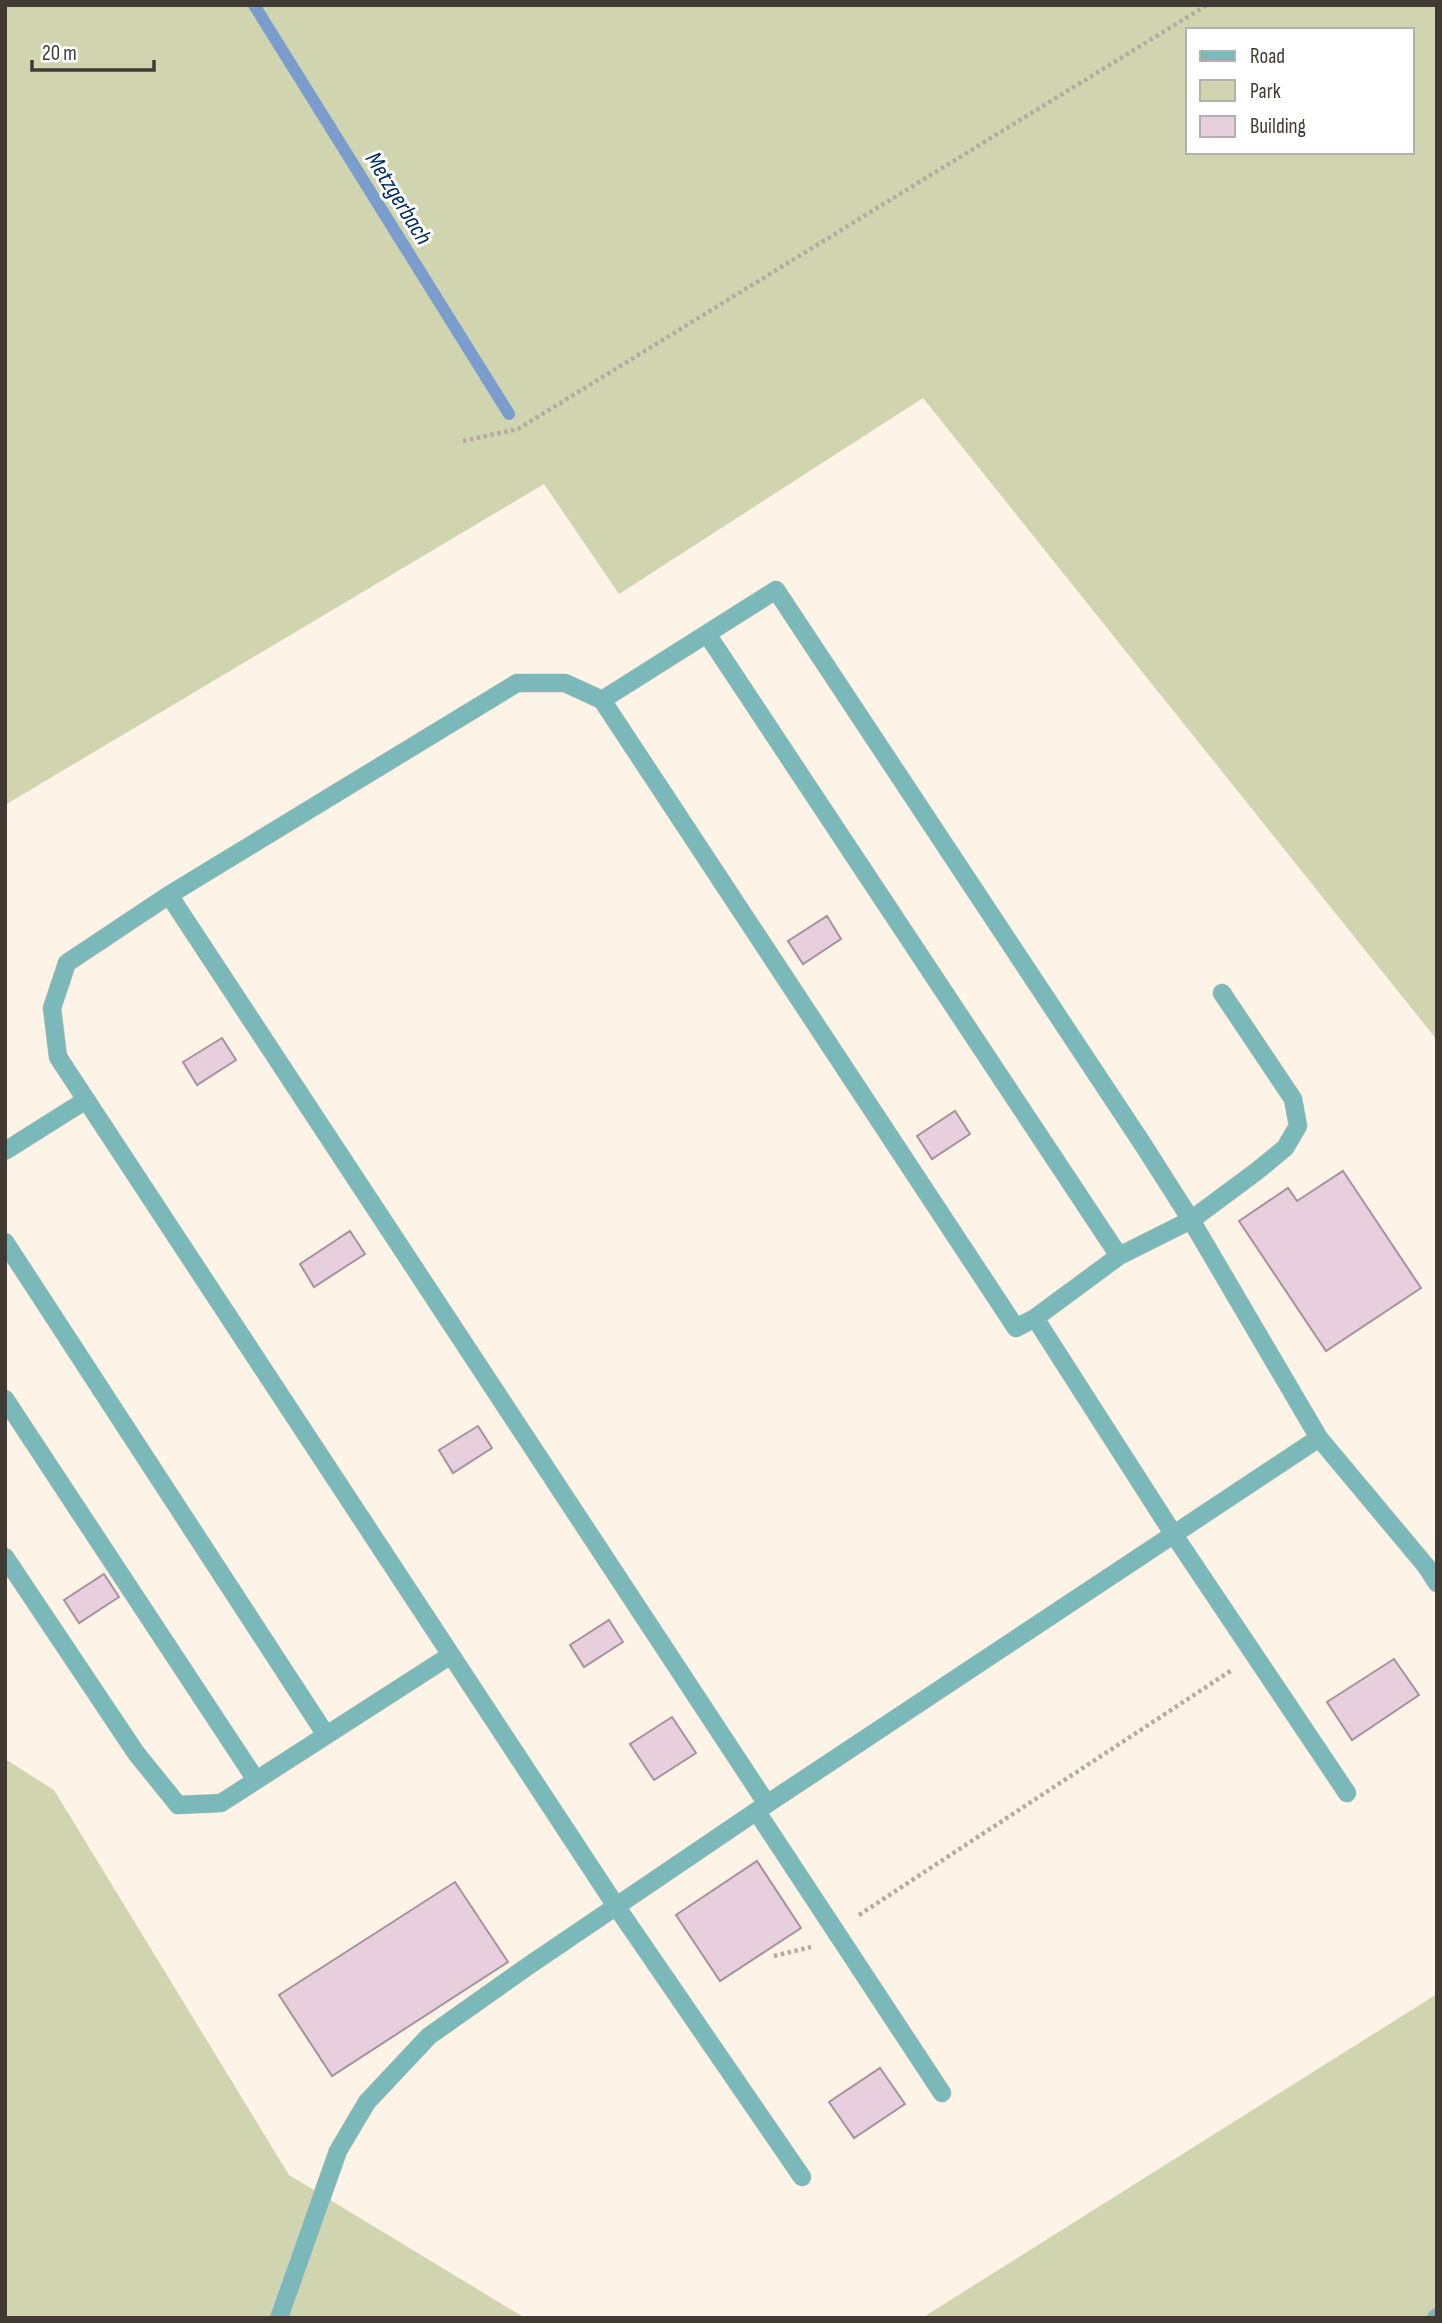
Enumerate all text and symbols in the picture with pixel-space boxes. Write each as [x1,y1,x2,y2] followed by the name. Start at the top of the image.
[32,28,154,72] scale bar
[1186,28,1414,154] legend
[42,41,77,66] text: 20 m
[1250,44,1285,69] text: Road
[1250,79,1281,104] text: Park
[1250,114,1306,139] text: Building
[359,147,438,250] water label: Metzgerbach

